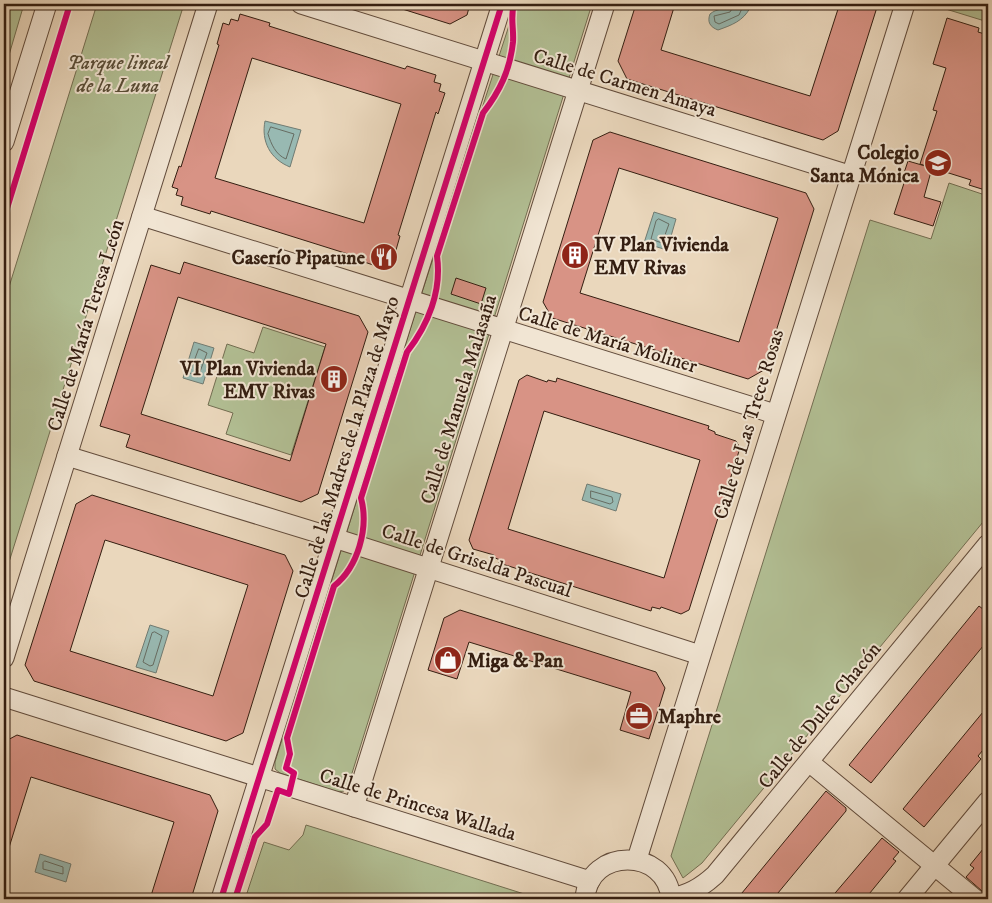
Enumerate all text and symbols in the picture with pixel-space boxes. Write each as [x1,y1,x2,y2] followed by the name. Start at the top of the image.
[530,44,720,123] street label: Calle de Carmen Amaya
[67,51,171,99] park label: Parque lineal de la Luna
[810,141,919,189] place label: Colegio Santa Mónica
[923,148,953,178] school or university icon: Colegio Santa Mónica
[42,216,131,435] street label: Calle de María Teresa León
[594,233,729,281] place label: IV Plan Vivienda EMV Rivas
[560,240,590,270] building icon: IV Plan Vivienda EMV Rivas
[369,242,399,272] restaurant icon: Caserío Pipatune
[232,246,366,271] place label: Caserío Pipatune
[416,291,503,507] street label: Calle de Manuela Malasaña
[289,293,405,602] street label: Calle de las Madres de la Plaza de Mayo
[515,301,701,380] street label: Calle de María Moliner
[709,326,790,523] street label: Calle de Las Trece Rosas
[179,357,315,405] place label: VI Plan Vivienda EMV Rivas
[319,364,349,394] building icon: VI Plan Vivienda EMV Rivas
[378,519,575,604] street label: Calle de Griselda Pascual
[753,637,887,794] street label: Calle de Dulce Chacón
[433,645,463,675] shop icon: Miga & Pan
[467,649,564,674] place label: Miga & Pan
[624,701,654,731] office icon: Maphre
[658,705,722,730] place label: Maphre
[316,764,519,847] street label: Calle de Princesa Wallada

